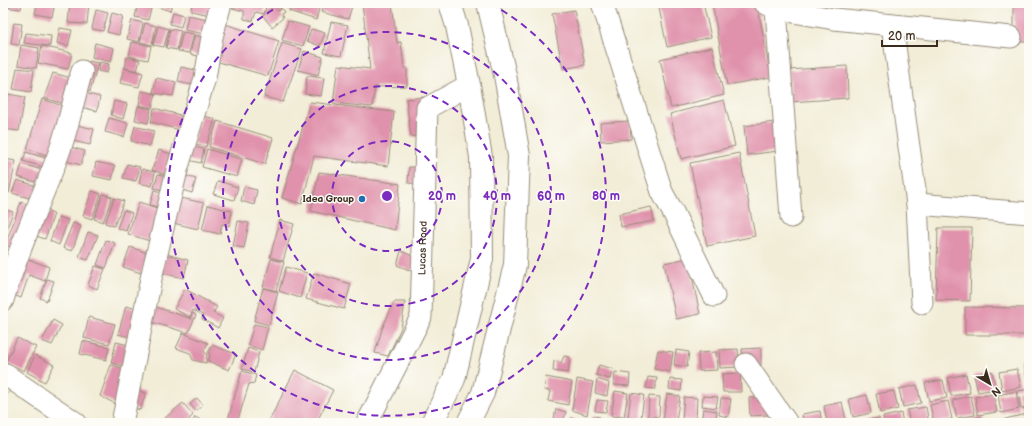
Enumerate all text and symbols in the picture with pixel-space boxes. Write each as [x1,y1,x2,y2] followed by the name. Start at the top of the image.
[882,22,937,48] scale bar
[888,29,915,44] text: 20 m
[380,189,394,203] centre of rings
[428,189,456,204] text: 20 m
[483,189,511,204] text: 40 m
[537,189,565,204] text: 60 m
[592,189,620,204] text: 80 m
[302,193,354,205] place label: Idea Group
[357,194,367,204] marker: Idea Group
[416,220,430,275] street label: Lucas Road
[970,364,1010,404] north arrow
[989,384,1003,399] text: N

